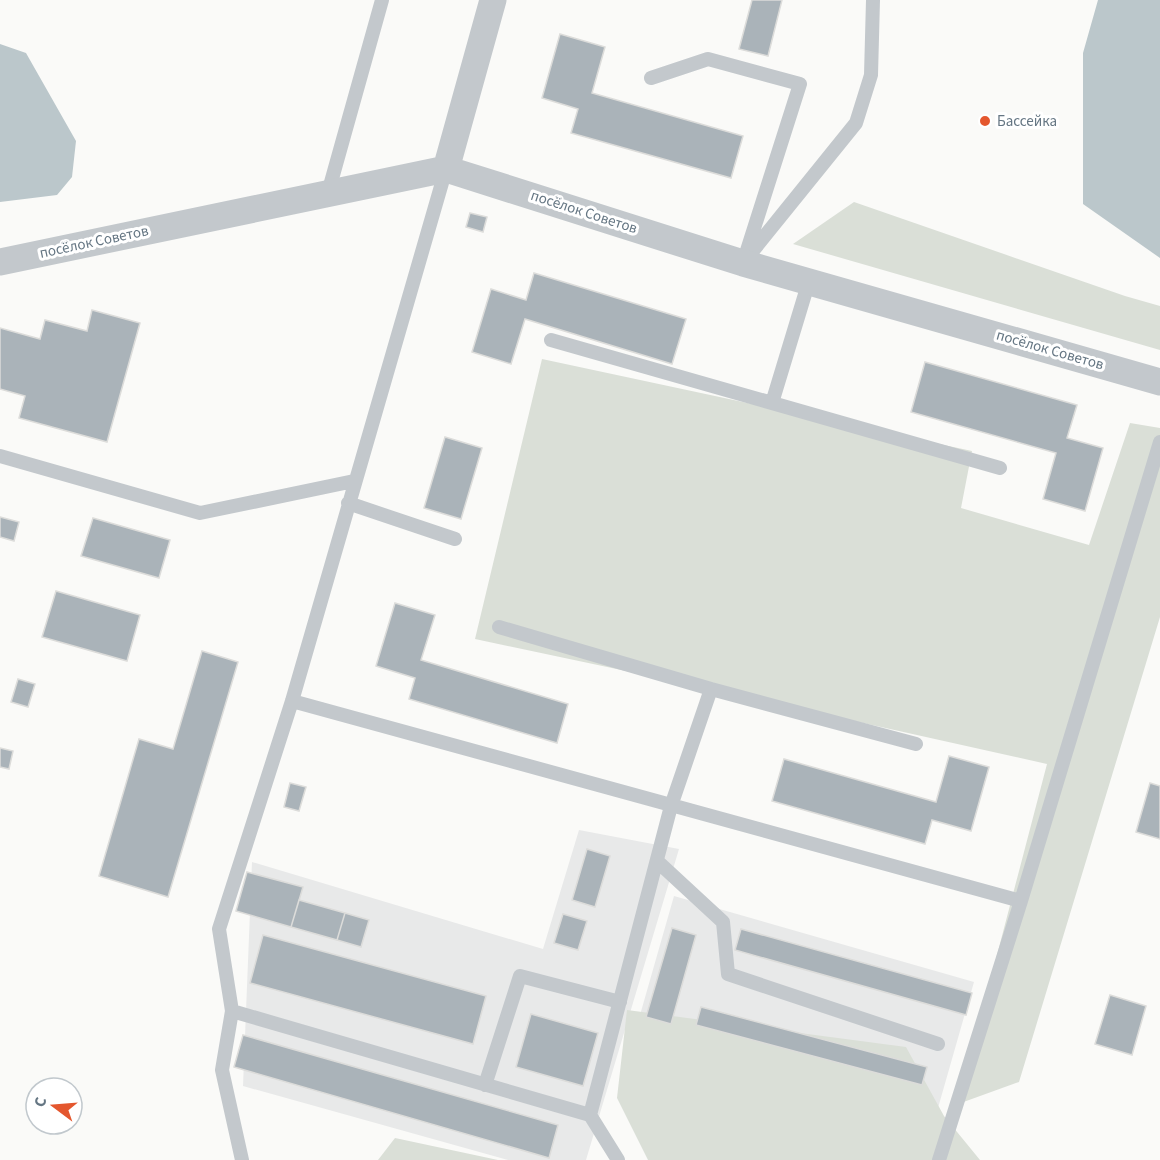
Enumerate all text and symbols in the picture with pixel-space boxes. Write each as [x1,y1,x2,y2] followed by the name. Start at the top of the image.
[997,111,1057,132] place label: Бассейка
[978,114,992,128] marker: Бассейка
[528,185,640,239] street label: посёлок Советов
[38,220,151,264] street label: посёлок Советов
[994,325,1107,375] street label: посёлок Советов
[24,1076,84,1136] north arrow
[29,1095,52,1110] text: С

